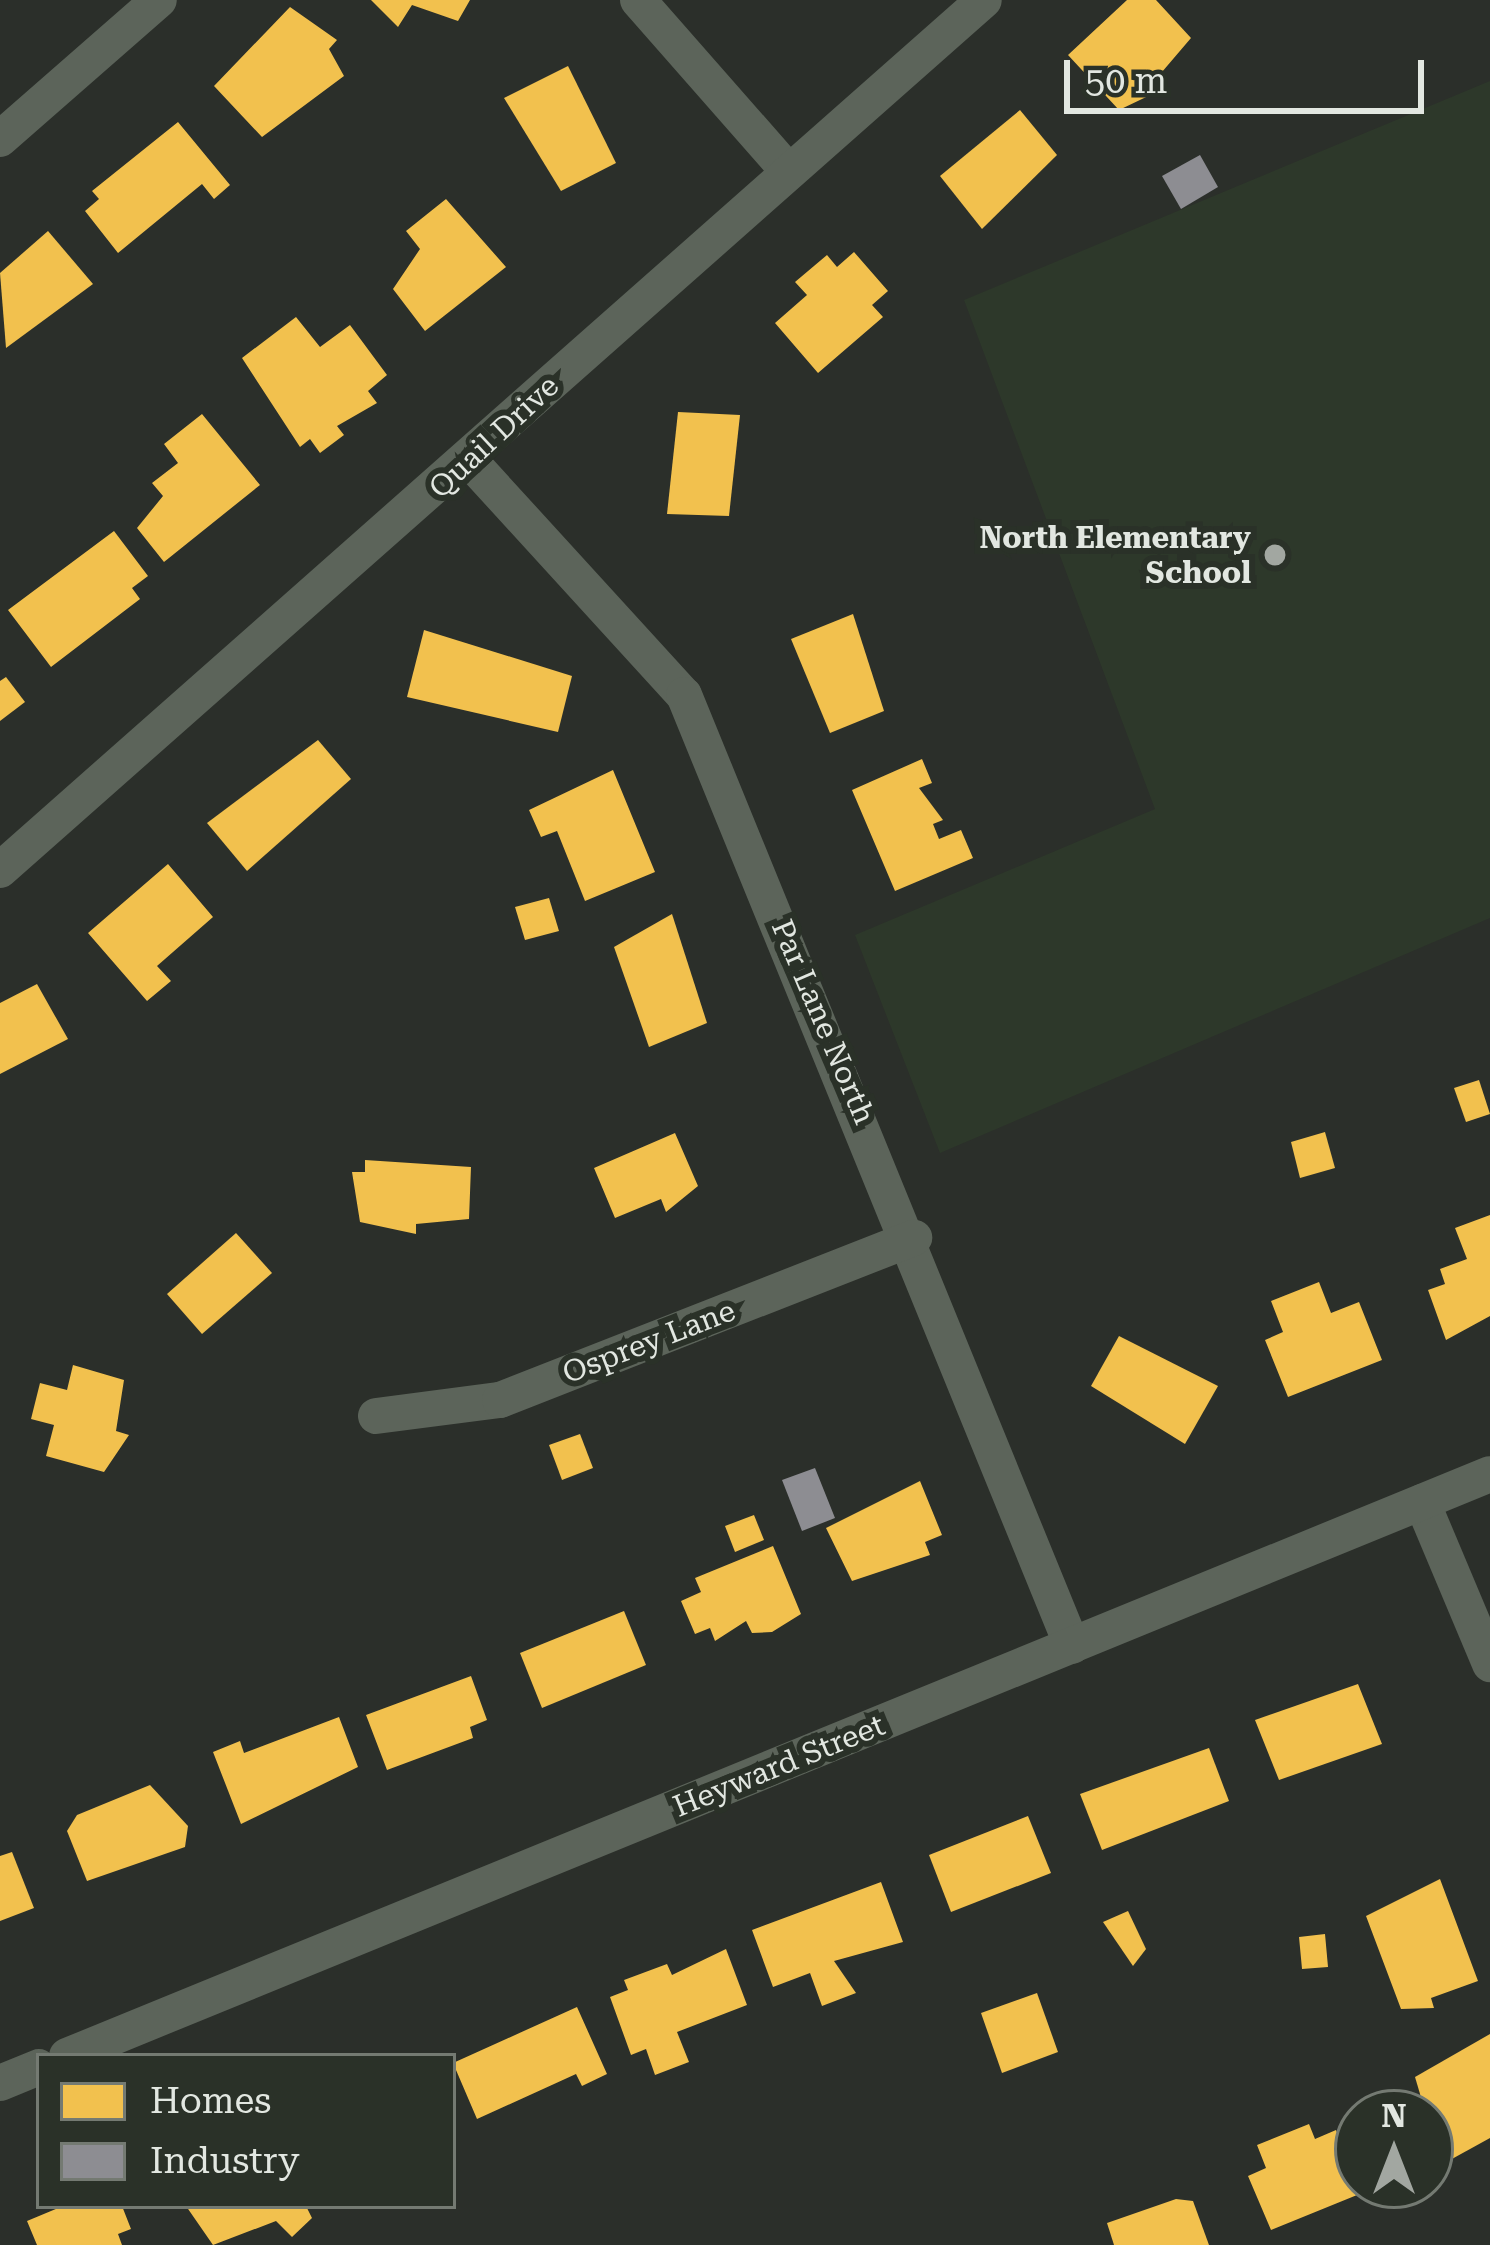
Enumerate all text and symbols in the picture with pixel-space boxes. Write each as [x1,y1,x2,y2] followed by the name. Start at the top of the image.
[1070,36,1430,110] scale bar
[1085,60,1167,102] text: 50 m
[422,368,566,506] street label: Quail Drive
[980,520,1251,590] place label: North Elementary School
[1262,542,1288,568] marker: North Elementary School
[764,914,882,1130] street label: Par Lane North
[558,1293,740,1391] street label: Osprey Lane
[668,1707,890,1825] street label: Heyward Street
[36,2053,456,2209] legend
[150,2080,271,2122] text: Homes
[1334,2089,1454,2209] north arrow
[1381,2096,1407,2135] text: N
[150,2140,300,2182] text: Industry

